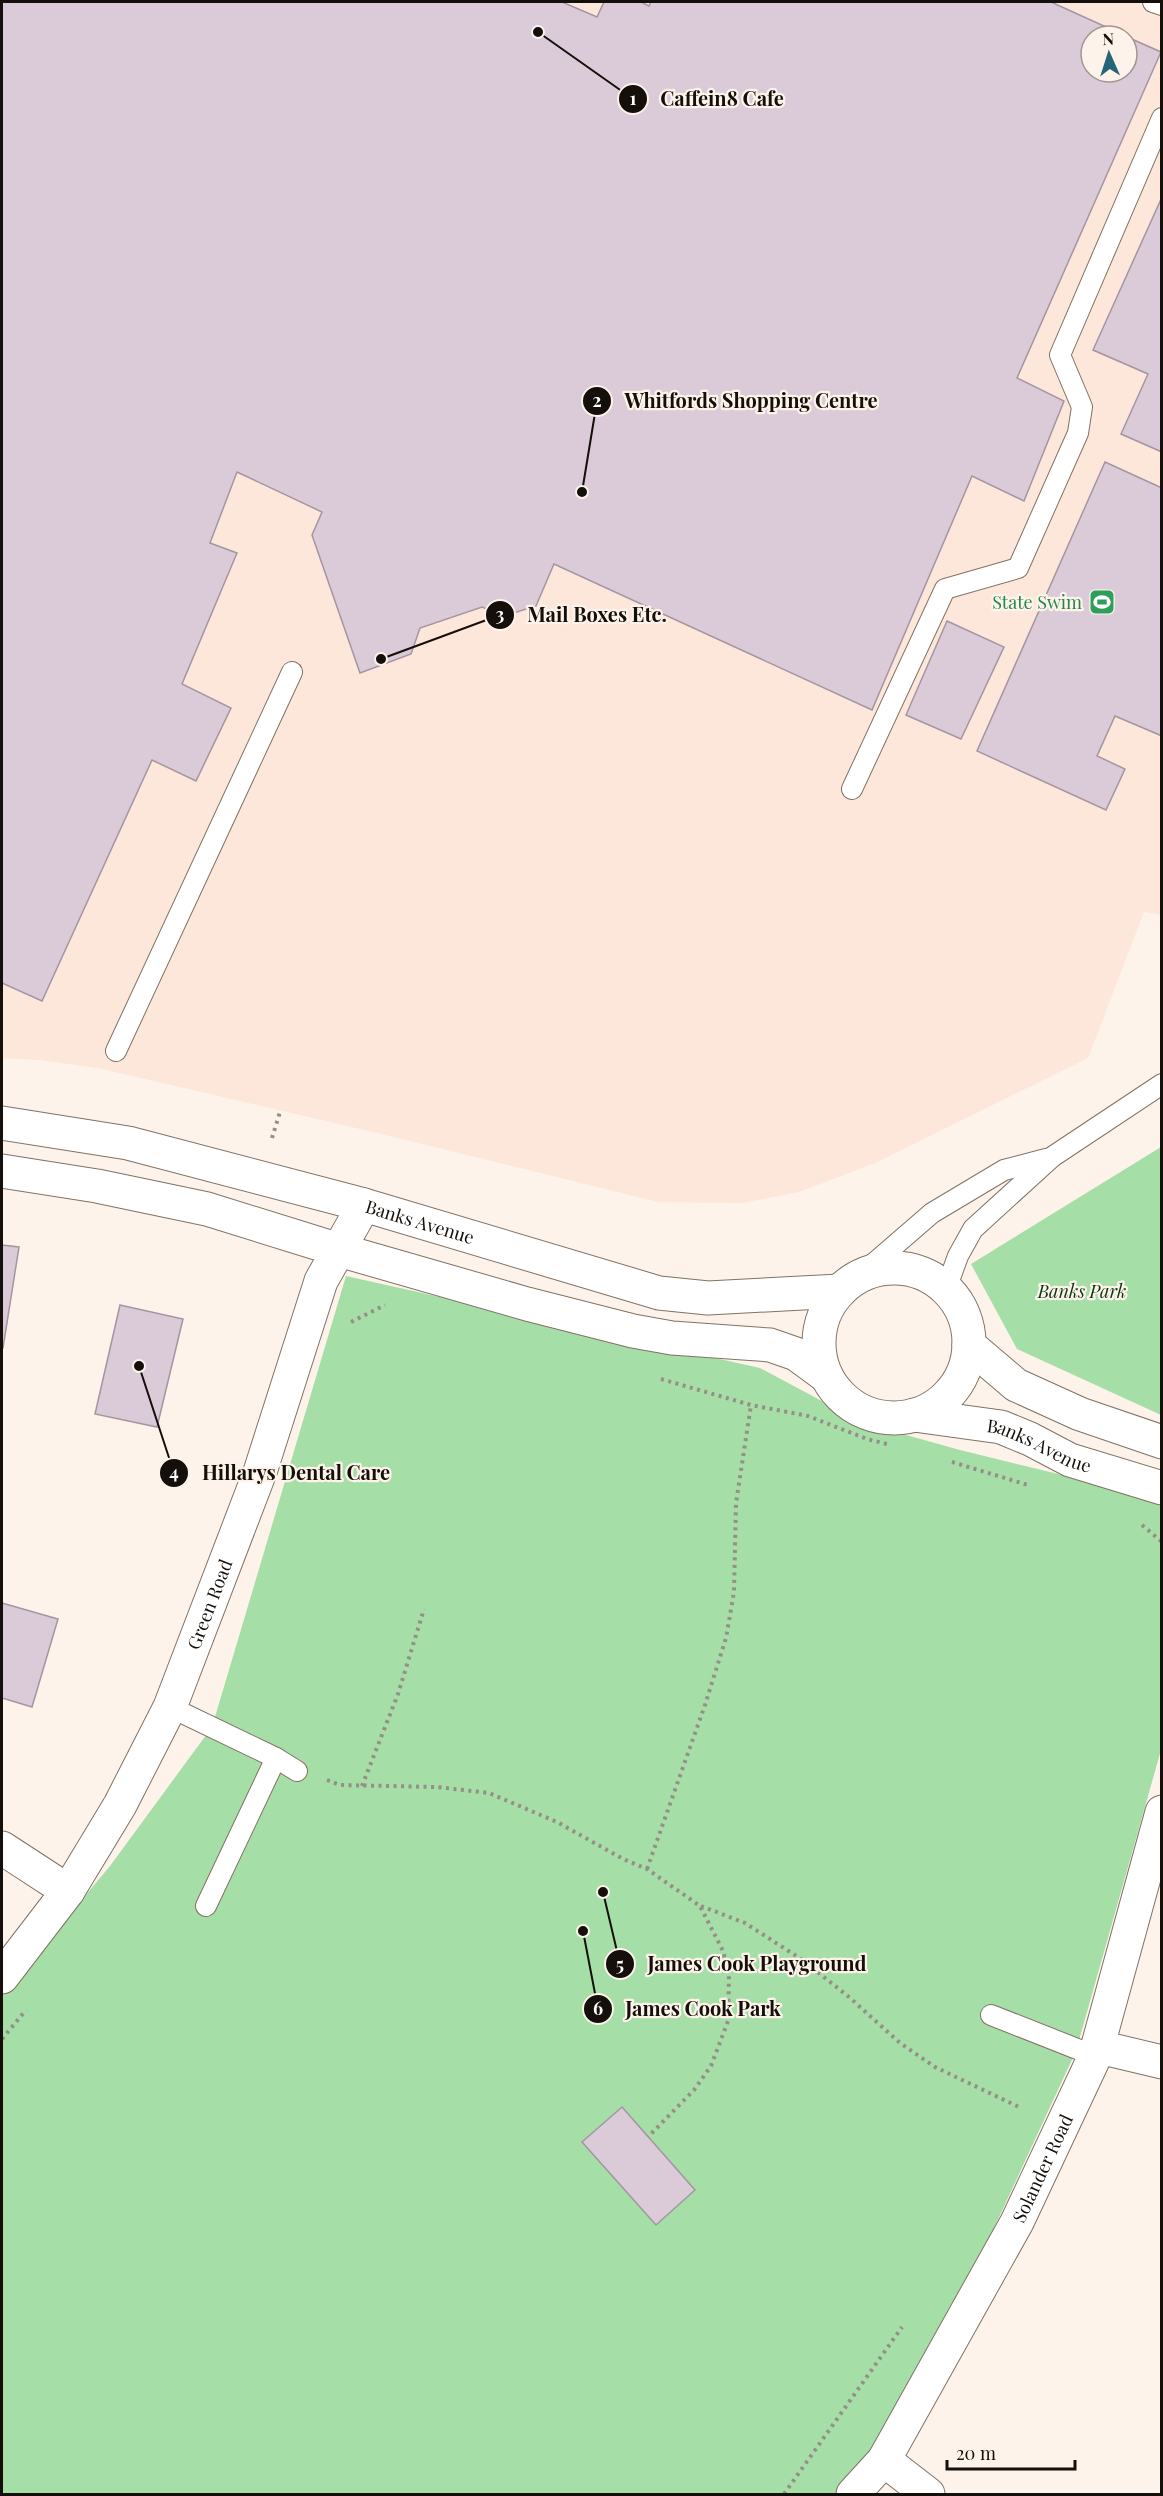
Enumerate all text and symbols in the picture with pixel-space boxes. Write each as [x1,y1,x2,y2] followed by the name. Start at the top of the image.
[1079,24,1139,84] north arrow
[1102,28,1115,49] text: N
[618,80,796,118] callout: Caffein8 Cafe
[660,84,784,111] text: Caffein8 Cafe
[630,86,637,110] text: 1
[582,382,889,420] callout: Whitfords Shopping Centre
[623,386,878,413] text: Whitfords Shopping Centre
[592,388,602,412] text: 2
[1087,587,1117,617] sports icon: State Swim
[992,590,1082,614] place label: State Swim
[485,596,679,634] callout: Mail Boxes Etc.
[527,600,667,627] text: Mail Boxes Etc.
[496,602,505,626] text: 3
[363,1194,477,1249] street label: Banks Avenue
[1037,1279,1126,1303] park label: Banks Park
[986,1413,1094,1478] street label: Banks Avenue
[159,1454,402,1492] callout: Hillarys Dental Care
[202,1458,390,1485] text: Hillarys Dental Care
[169,1460,179,1484] text: 4
[181,1555,238,1653] street label: Green Road
[605,1945,879,1983] callout: James Cook Playground
[646,1949,867,1976] text: James Cook Playground
[616,1952,624,1976] text: 5
[583,1990,793,2028] callout: James Cook Park
[624,1994,781,2021] text: James Cook Park
[593,1996,603,2020] text: 6
[1007,2110,1078,2226] street label: Solander Road
[947,2433,1074,2471] scale bar
[956,2441,996,2465] text: 20 m

